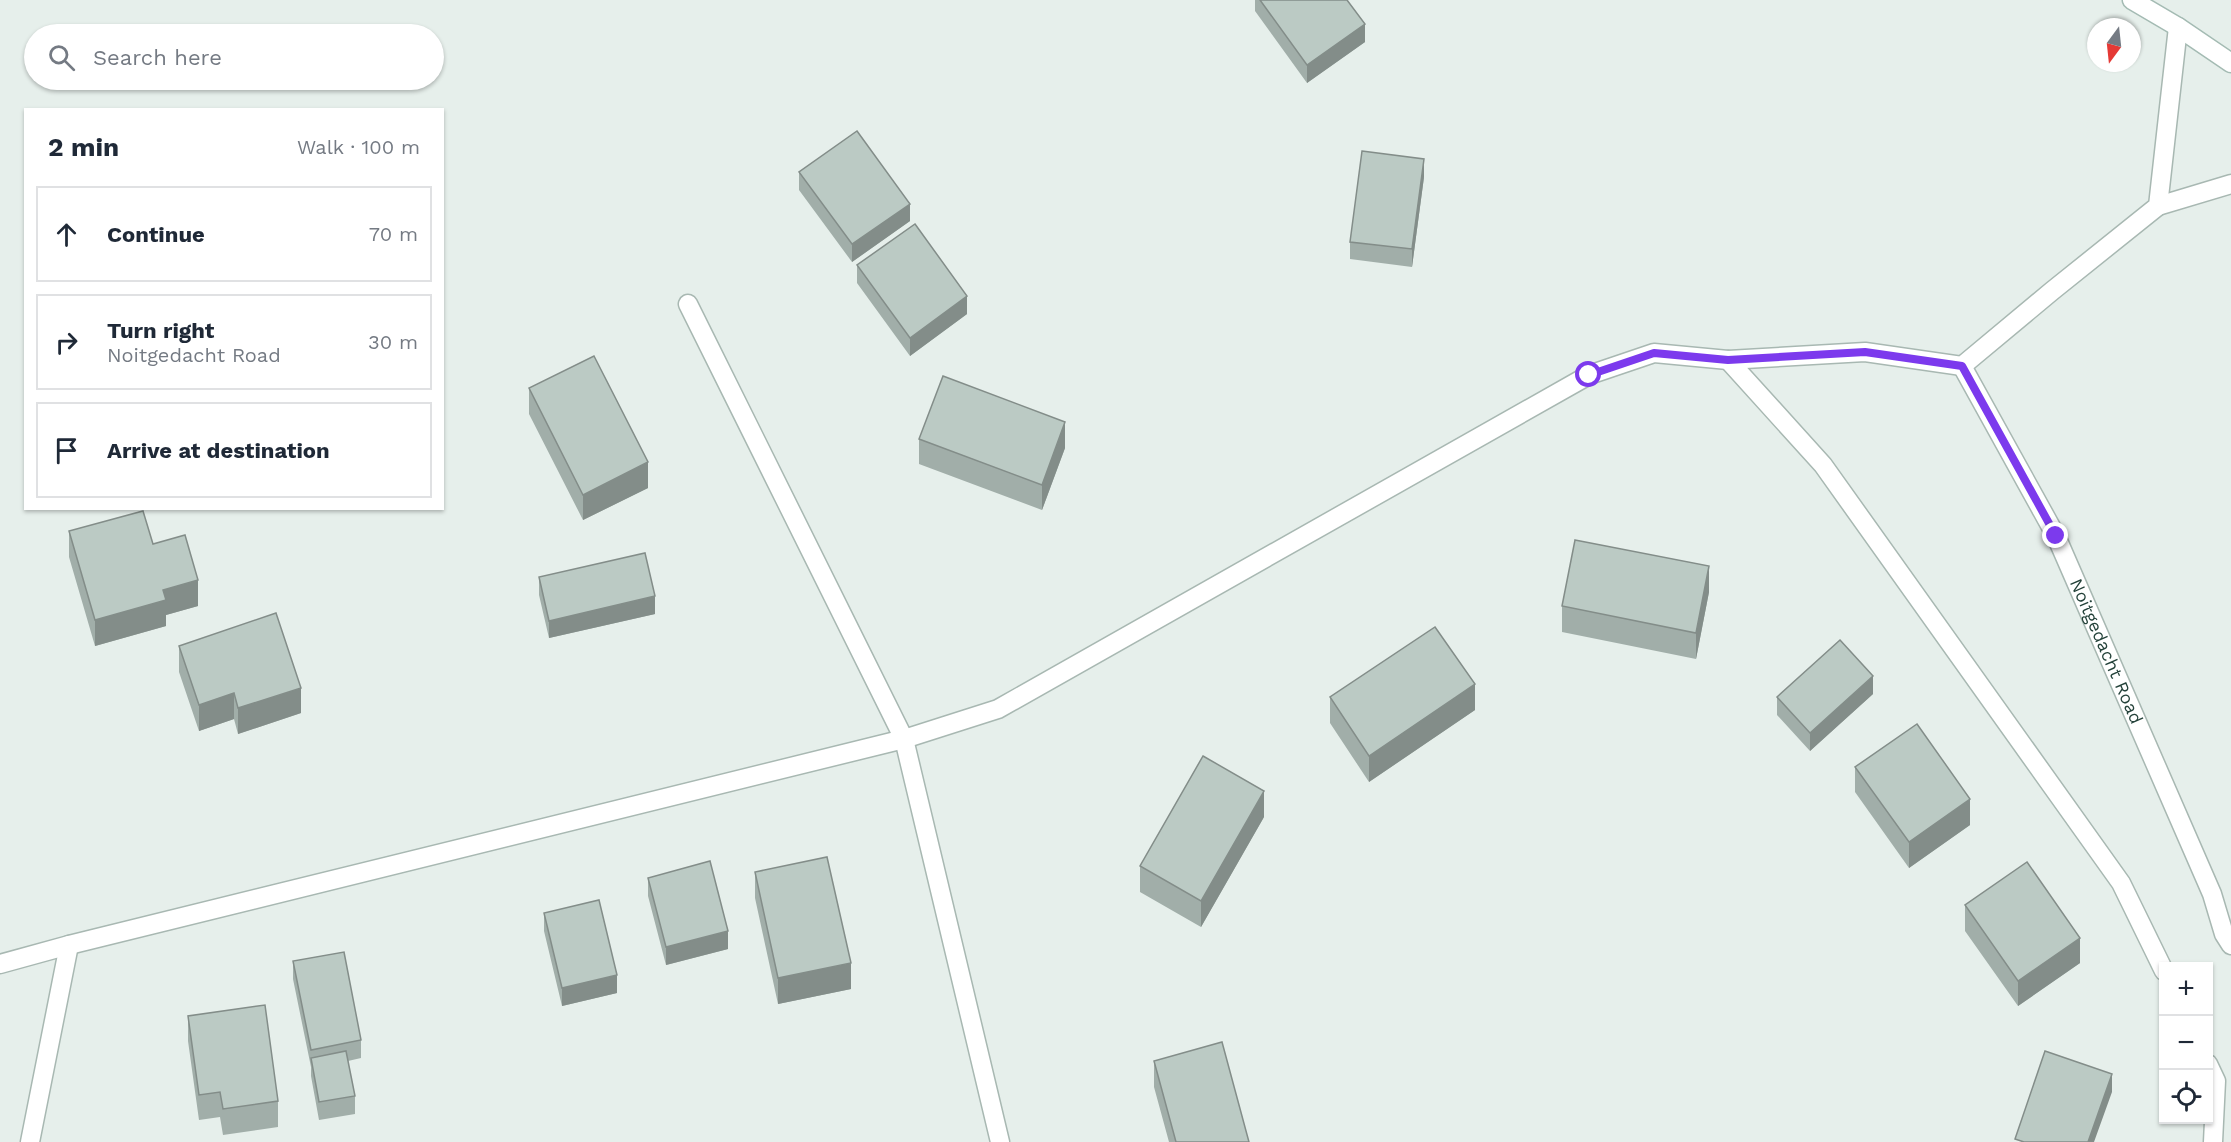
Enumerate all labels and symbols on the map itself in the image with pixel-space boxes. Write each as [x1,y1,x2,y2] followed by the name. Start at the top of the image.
[2087,18,2141,72] north arrow
[1575,361,1601,387] route start
[2042,522,2068,548] route end
[2066,575,2148,727] street label: Noitgedacht Road

